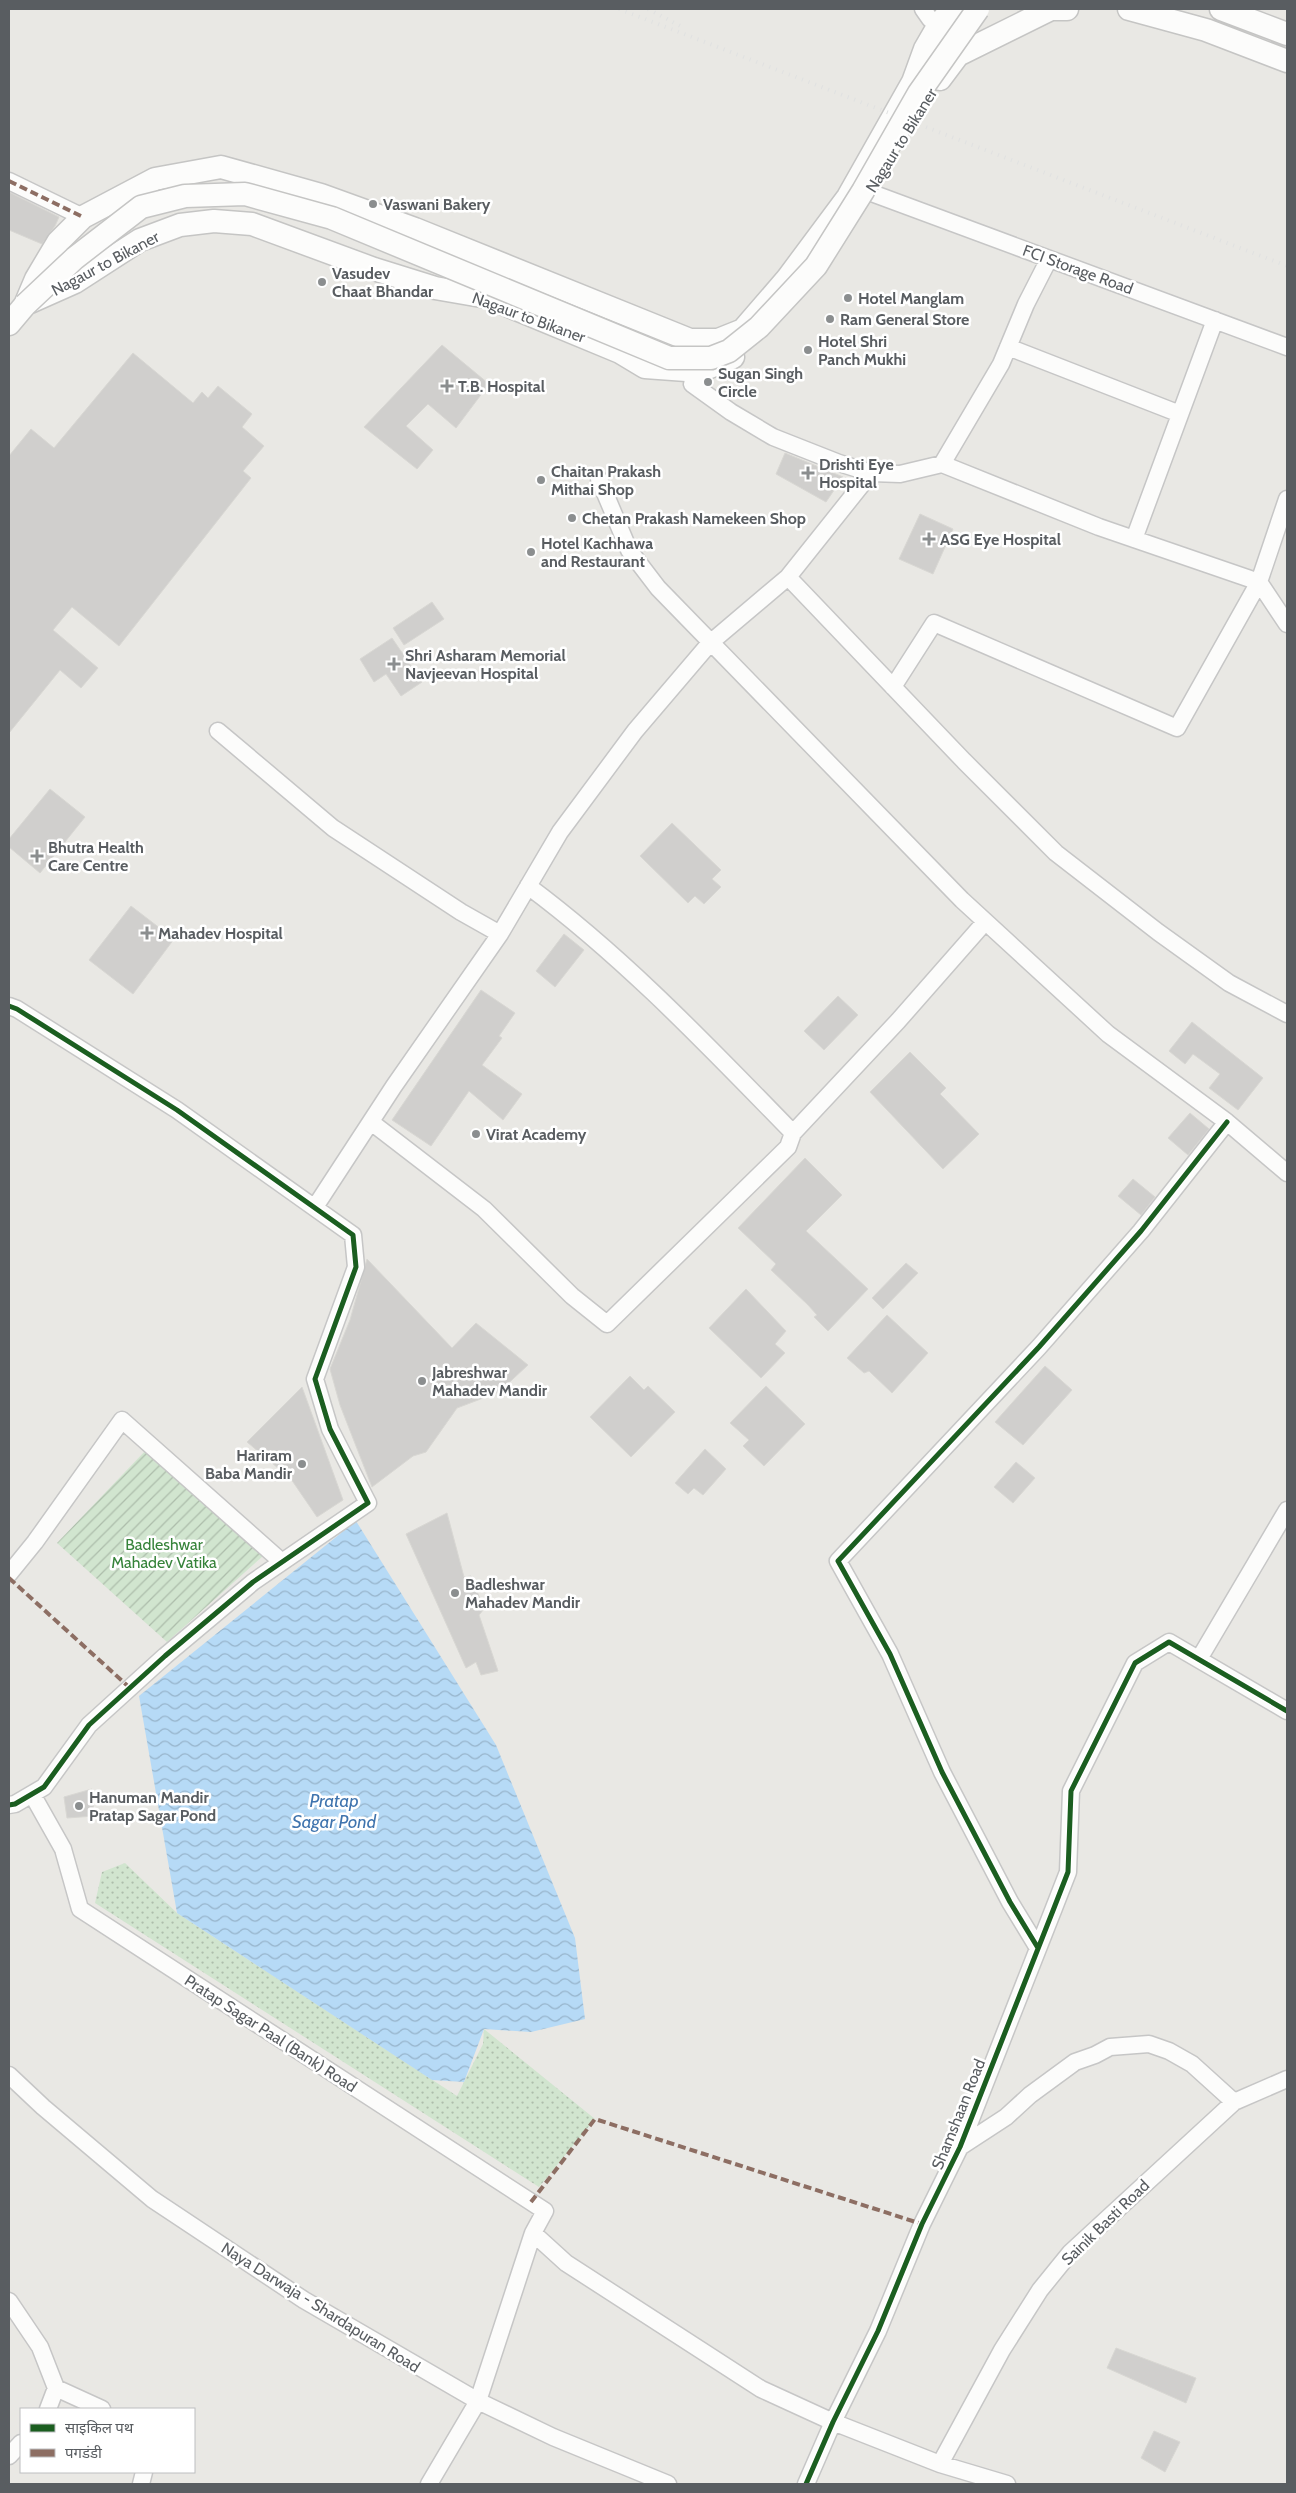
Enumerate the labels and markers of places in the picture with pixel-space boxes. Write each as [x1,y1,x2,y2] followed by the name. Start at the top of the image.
[383,195,491,214] place label: Vaswani Bakery
[367,198,379,210] marker: Vaswani Bakery
[332,264,434,301] place label: Vasudev Chaat Bhandar
[316,276,328,288] marker: Vasudev Chaat Bhandar
[858,289,964,308] place label: Hotel Manglam
[842,292,854,304] marker: Hotel Manglam
[840,310,969,329] place label: Ram General Store
[824,313,836,325] marker: Ram General Store
[818,332,906,369] place label: Hotel Shri Panch Mukhi
[802,344,814,356] marker: Hotel Shri Panch Mukhi
[718,364,803,401] place label: Sugan Singh Circle
[702,376,714,388] marker: Sugan Singh Circle
[458,377,545,396] place label: T.B. Hospital
[440,379,454,393] marker: T.B. Hospital
[819,455,894,492] place label: Drishti Eye Hospital
[551,462,661,499] place label: Chaitan Prakash Mithai Shop
[801,466,815,480] marker: Drishti Eye Hospital
[535,474,547,486] marker: Chaitan Prakash Mithai Shop
[582,509,806,528] place label: Chetan Prakash Namekeen Shop
[566,512,578,524] marker: Chetan Prakash Namekeen Shop
[940,530,1061,549] place label: ASG Eye Hospital
[922,532,936,546] marker: ASG Eye Hospital
[541,534,653,571] place label: Hotel Kachhawa and Restaurant
[525,546,537,558] marker: Hotel Kachhawa and Restaurant
[405,646,566,683] place label: Shri Asharam Memorial Navjeevan Hospital
[387,657,401,671] marker: Shri Asharam Memorial Navjeevan Hospital
[48,838,144,875] place label: Bhutra Health Care Centre
[30,849,44,863] marker: Bhutra Health Care Centre
[158,924,283,943] place label: Mahadev Hospital
[140,926,154,940] marker: Mahadev Hospital
[486,1125,587,1144] place label: Virat Academy
[470,1128,482,1140] marker: Virat Academy
[431,1363,548,1400] place label: Jabreshwar Mahadev Mandir
[416,1375,428,1387] marker: Jabreshwar Mahadev Mandir
[205,1446,293,1483] place label: Hariram Baba Mandir
[296,1458,308,1470] marker: Hariram Baba Mandir
[465,1575,581,1612] place label: Badleshwar Mahadev Mandir
[449,1587,461,1599] marker: Badleshwar Mahadev Mandir
[89,1788,216,1825] place label: Hanuman Mandir Pratap Sagar Pond
[73,1800,85,1812] marker: Hanuman Mandir Pratap Sagar Pond

